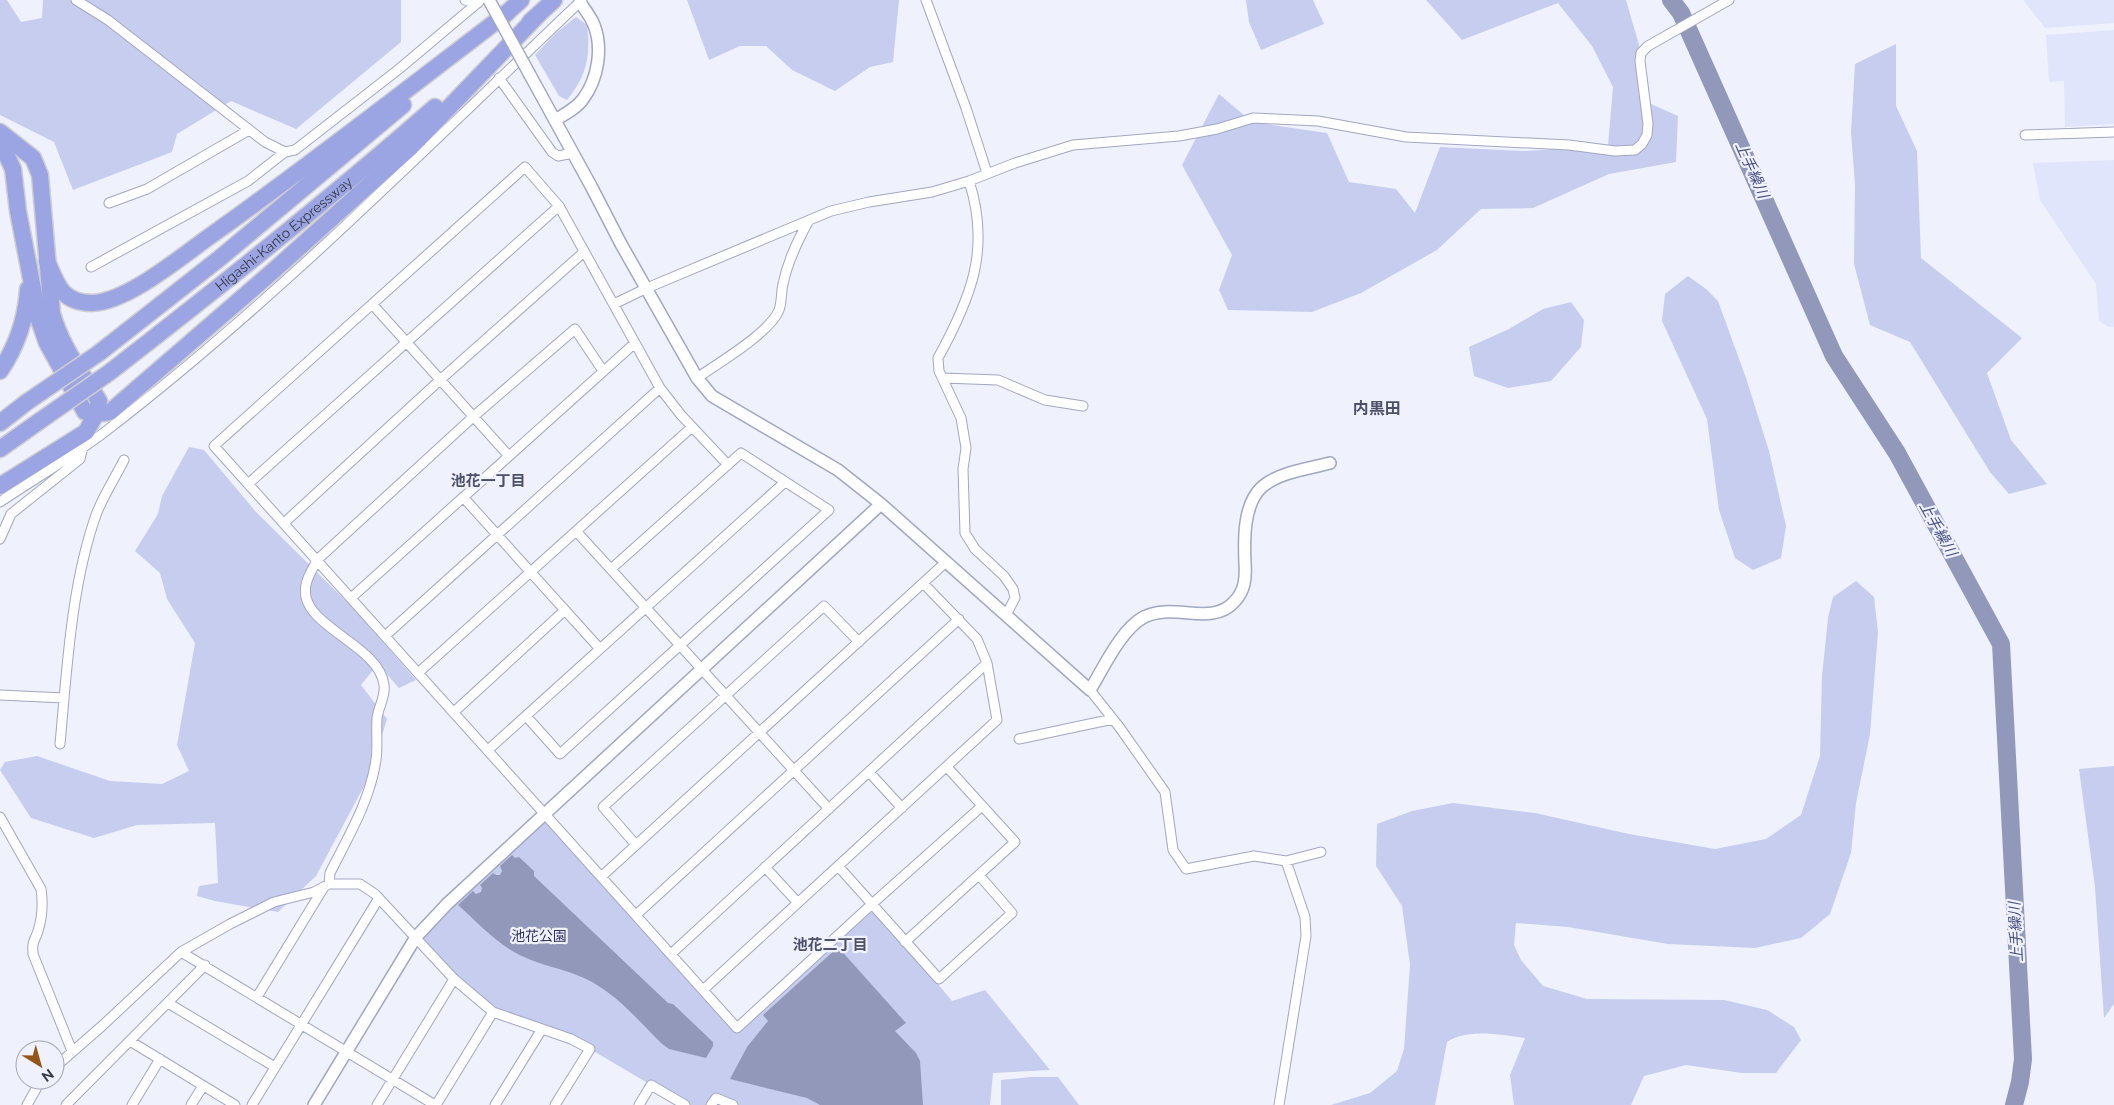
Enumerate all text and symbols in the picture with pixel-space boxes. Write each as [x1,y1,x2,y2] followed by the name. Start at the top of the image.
[1732,139,1773,203] water label: 上手繰川
[212,173,356,294] street label: Higashi-Kanto Expressway
[1353,399,1401,418] district label: 内黒田
[450,472,526,490] district label: 池花一丁目
[1916,498,1961,561] water label: 上手繰川
[2005,900,2027,962] water label: 上手繰川
[511,928,567,944] park label: 池花公園
[792,936,868,954] district label: 池花二丁目
[15,1040,65,1090] north arrow
[39,1066,57,1085] text: N

